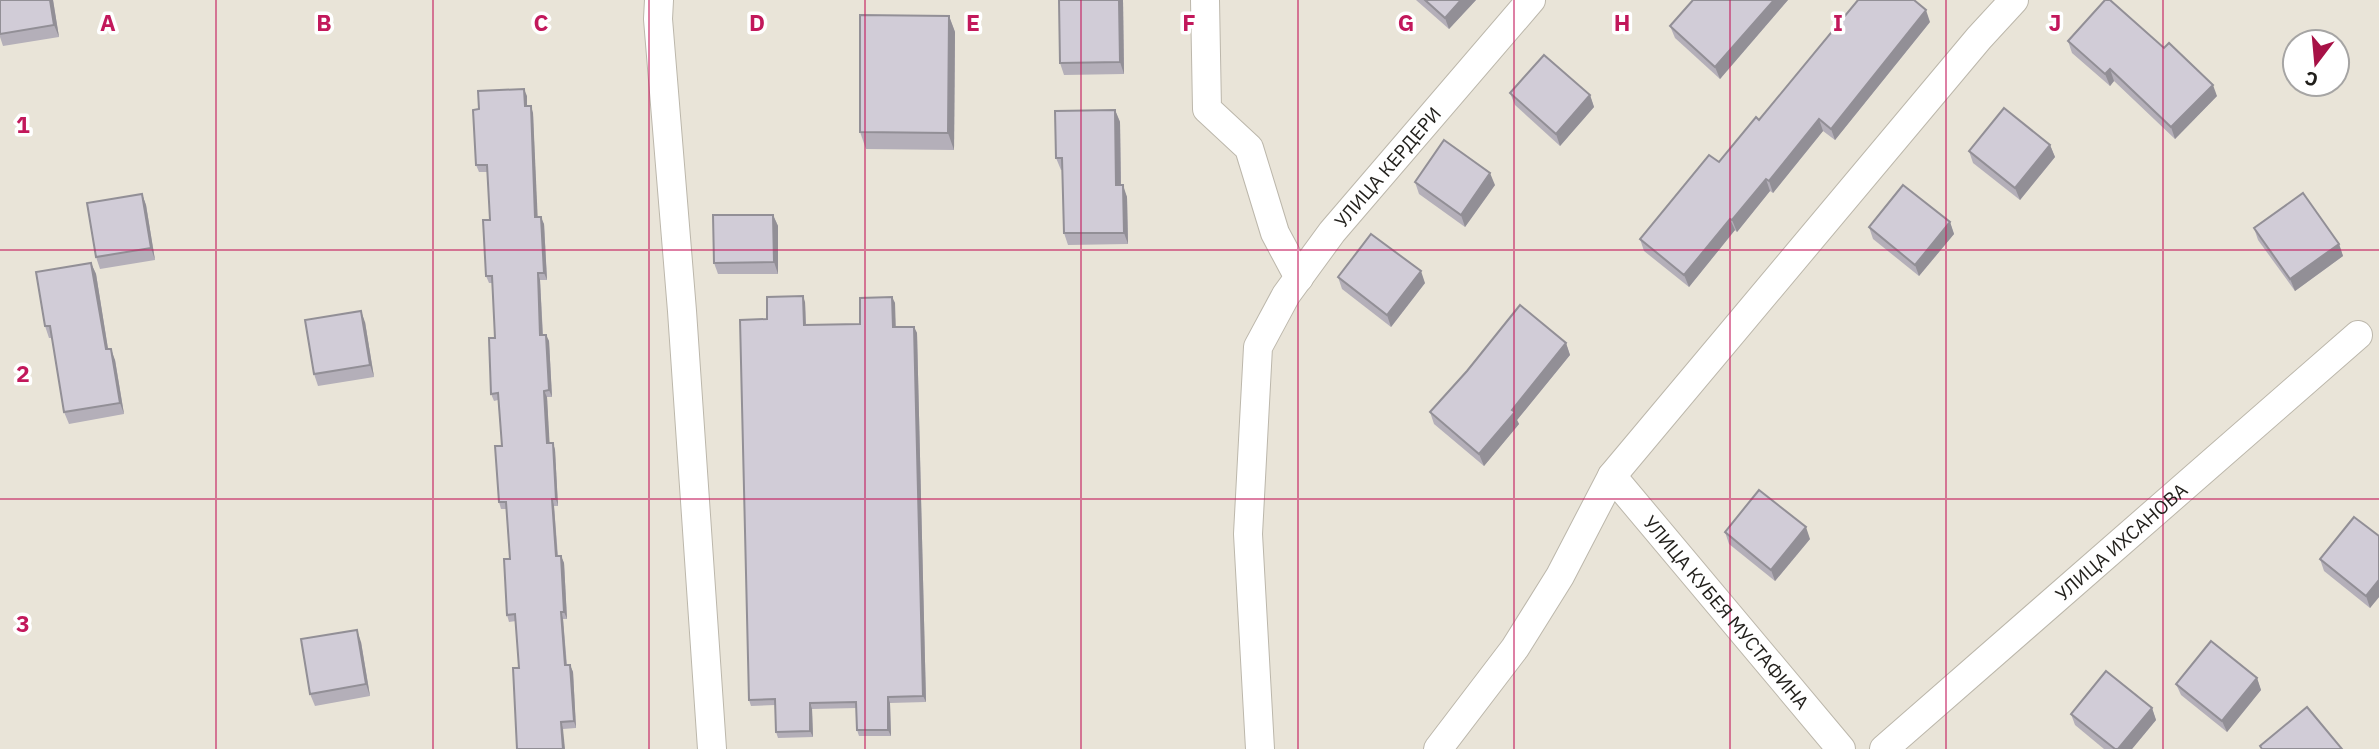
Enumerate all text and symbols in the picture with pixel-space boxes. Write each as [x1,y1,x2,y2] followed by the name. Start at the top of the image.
[100,7,116,37] text: A
[316,7,332,37] text: B
[534,7,549,37] text: C
[749,7,765,37] text: D
[966,7,980,37] text: E
[1182,7,1196,37] text: F
[1398,7,1414,37] text: G
[1614,7,1630,37] text: H
[1833,7,1843,37] text: I
[2049,7,2061,37] text: J
[2281,28,2351,98] north arrow
[2302,66,2321,93] text: С
[1329,102,1446,233] street label: УЛИЦА КЕРДЕРИ
[16,109,30,139] text: 1
[16,358,30,388] text: 2
[2050,478,2192,606] street label: УЛИЦА ИХСАНОВА
[1638,511,1814,714] street label: УЛИЦА КУБЕЯ МУСТАФИНА
[16,608,30,638] text: 3

